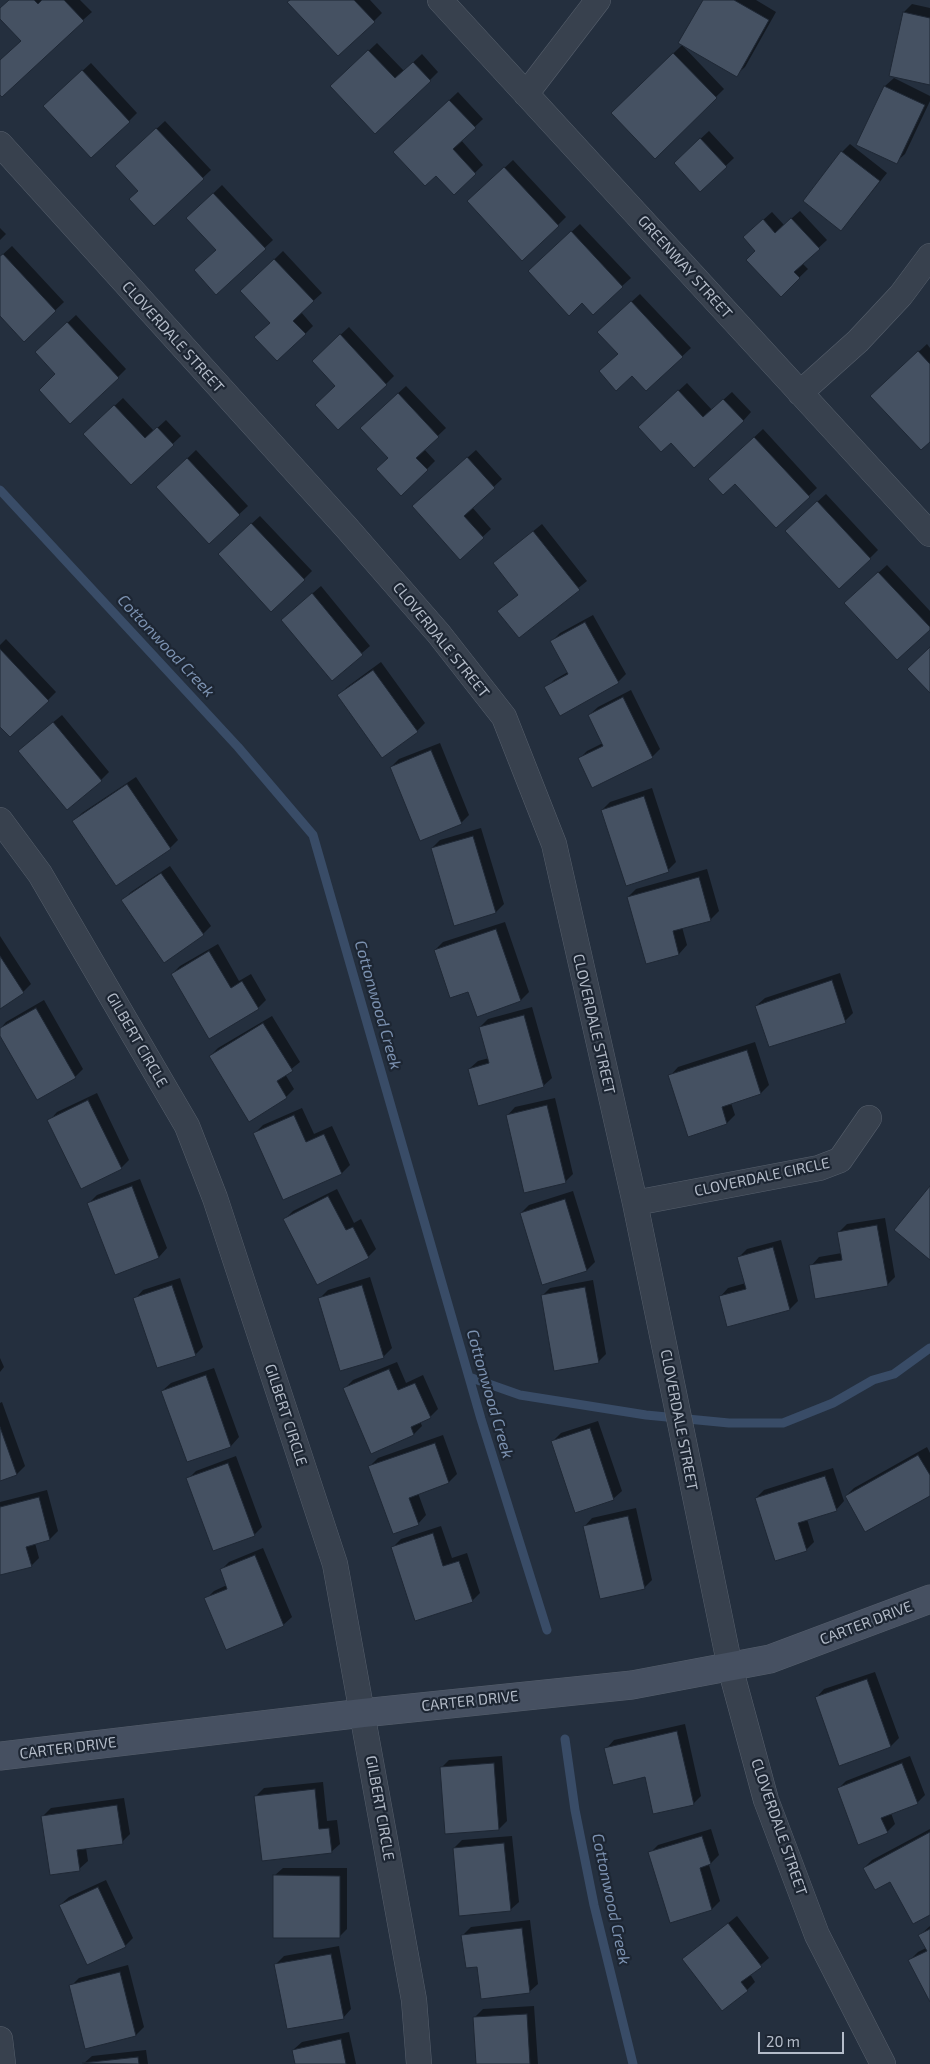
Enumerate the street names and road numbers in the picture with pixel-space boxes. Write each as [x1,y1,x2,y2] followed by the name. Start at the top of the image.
[634,212,736,322] street label: GREENWAY STREET
[118,278,228,396] street label: CLOVERDALE STREET
[389,579,493,701] street label: CLOVERDALE STREET
[569,952,619,1096] street label: CLOVERDALE STREET
[103,989,171,1091] street label: GILBERT CIRCLE
[693,1154,831,1200] street label: CLOVERDALE CIRCLE
[656,1348,702,1492] street label: CLOVERDALE STREET
[261,1362,311,1468] street label: GILBERT CIRCLE
[817,1597,915,1649] street label: CARTER DRIVE
[421,1687,519,1715] street label: CARTER DRIVE
[19,1733,117,1763] street label: CARTER DRIVE
[362,1754,398,1862] street label: GILBERT CIRCLE
[747,1756,811,1898] street label: CLOVERDALE STREET

